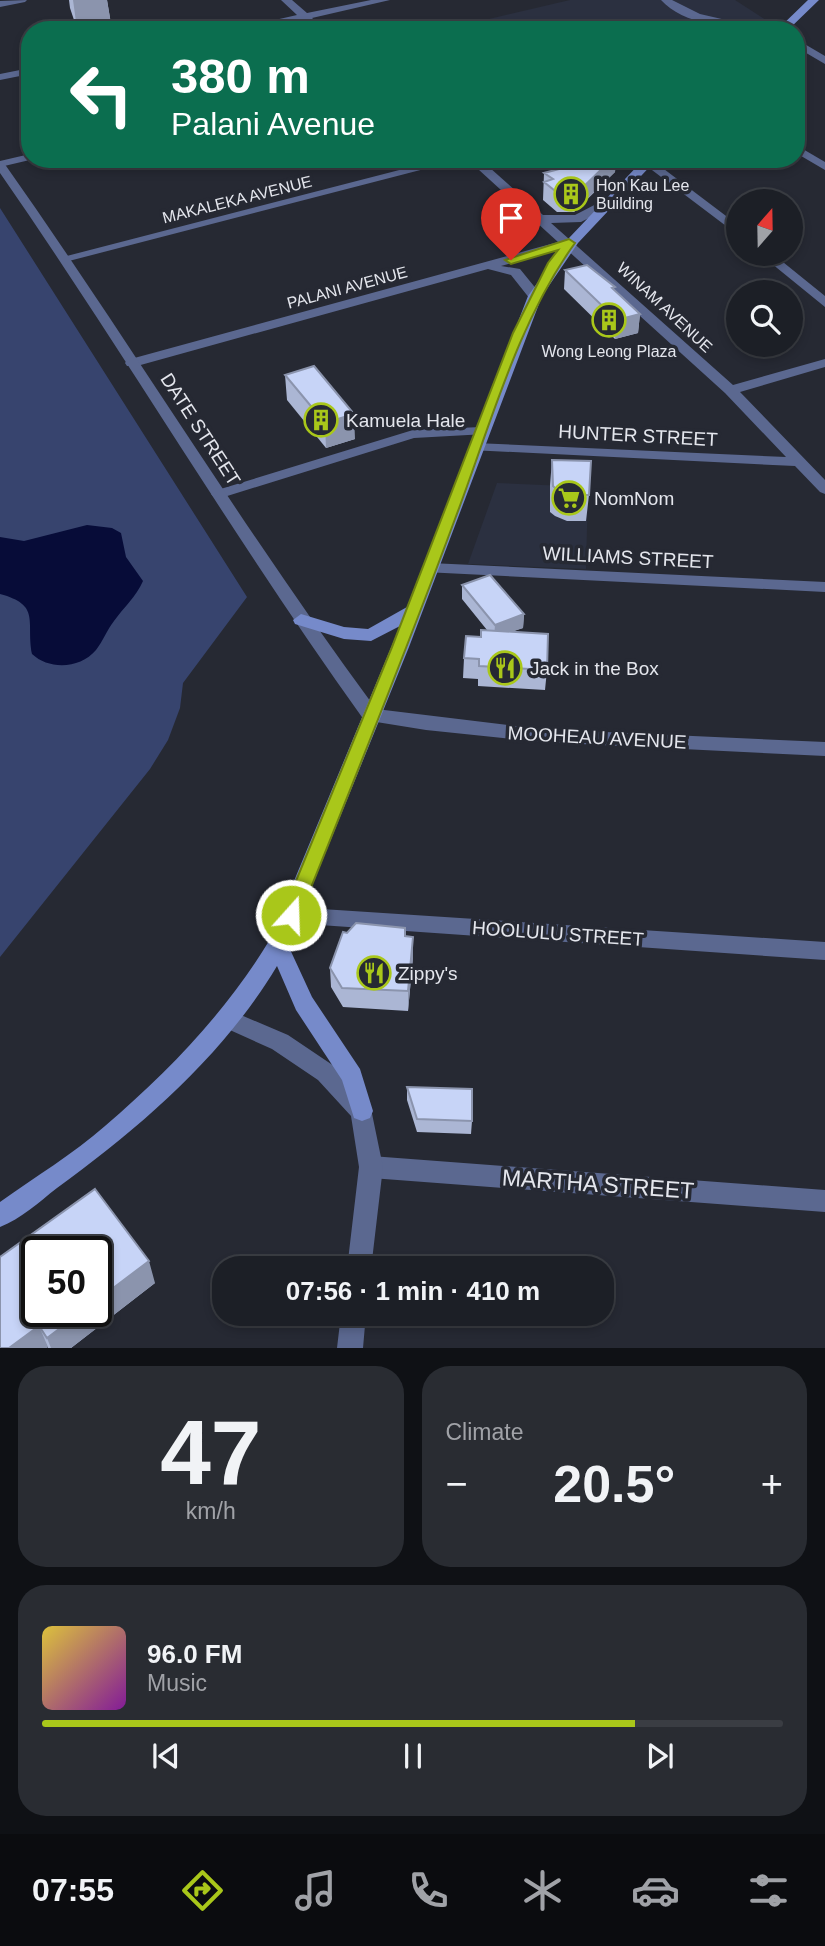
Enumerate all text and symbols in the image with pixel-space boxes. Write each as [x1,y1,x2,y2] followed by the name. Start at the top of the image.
[56,49,147,140] icon: left
[171,49,310,103] text: 380 m
[171,106,375,142] text: Palani Avenue
[161,173,314,226] street label: MAKALEKA AVENUE
[552,175,590,213] building icon: Hon Kau Lee Building
[596,177,690,212] place label: Hon Kau Lee Building
[481,188,541,260] pin
[726,189,803,266] north arrow
[726,189,803,357] map controls
[492,199,530,237] icon: arrive
[614,259,716,356] street label: WINAM AVENUE
[285,263,409,312] street label: PALANI AVENUE
[726,280,803,357] button: search
[590,301,628,339] building icon: Wong Leong Plaza
[542,343,677,360] place label: Wong Leong Plaza
[157,369,245,490] street label: DATE STREET
[302,401,340,439] building icon: Kamuela Hale
[346,410,465,431] place label: Kamuela Hale
[558,421,718,450] street label: HUNTER STREET
[550,479,588,517] supermarket icon: NomNom
[594,488,674,509] place label: NomNom
[542,543,714,572] street label: WILLIAMS STREET
[486,649,524,687] restaurant icon: Jack in the Box
[530,658,659,679] place label: Jack in the Box
[507,722,687,753] street label: MOOHEAU AVENUE
[254,878,328,952] position arrow
[471,917,645,950] street label: HOOLULU STREET
[355,954,393,992] restaurant icon: Zippy's
[398,963,458,984] place label: Zippy's
[501,1164,695,1204] street label: MARTHA STREET
[21,1236,112,1327] speed limit sign: 50
[286,1276,540,1306] text: 07:56 · 1 min · 410 m
[160,1402,261,1503] text: 47
[446,1419,523,1445] text: Climate
[553,1455,675,1513] text: 20.5°
[446,1463,468,1505] text: −
[761,1463,783,1505] text: +
[186,1498,236,1524] text: km/h
[147,1639,242,1669] text: 96.0 FM
[147,1670,207,1696] text: Music
[147,1737,185,1775] icon: previous
[394,1737,432,1775] icon: pause
[641,1737,679,1775] icon: next
[178,1866,227,1915] icon: directions
[291,1866,340,1915] icon: music
[404,1866,453,1915] icon: phone
[518,1866,567,1915] icon: climate
[631,1866,680,1915] icon: car
[744,1866,793,1915] icon: filters
[32,1872,114,1908] text: 07:55

